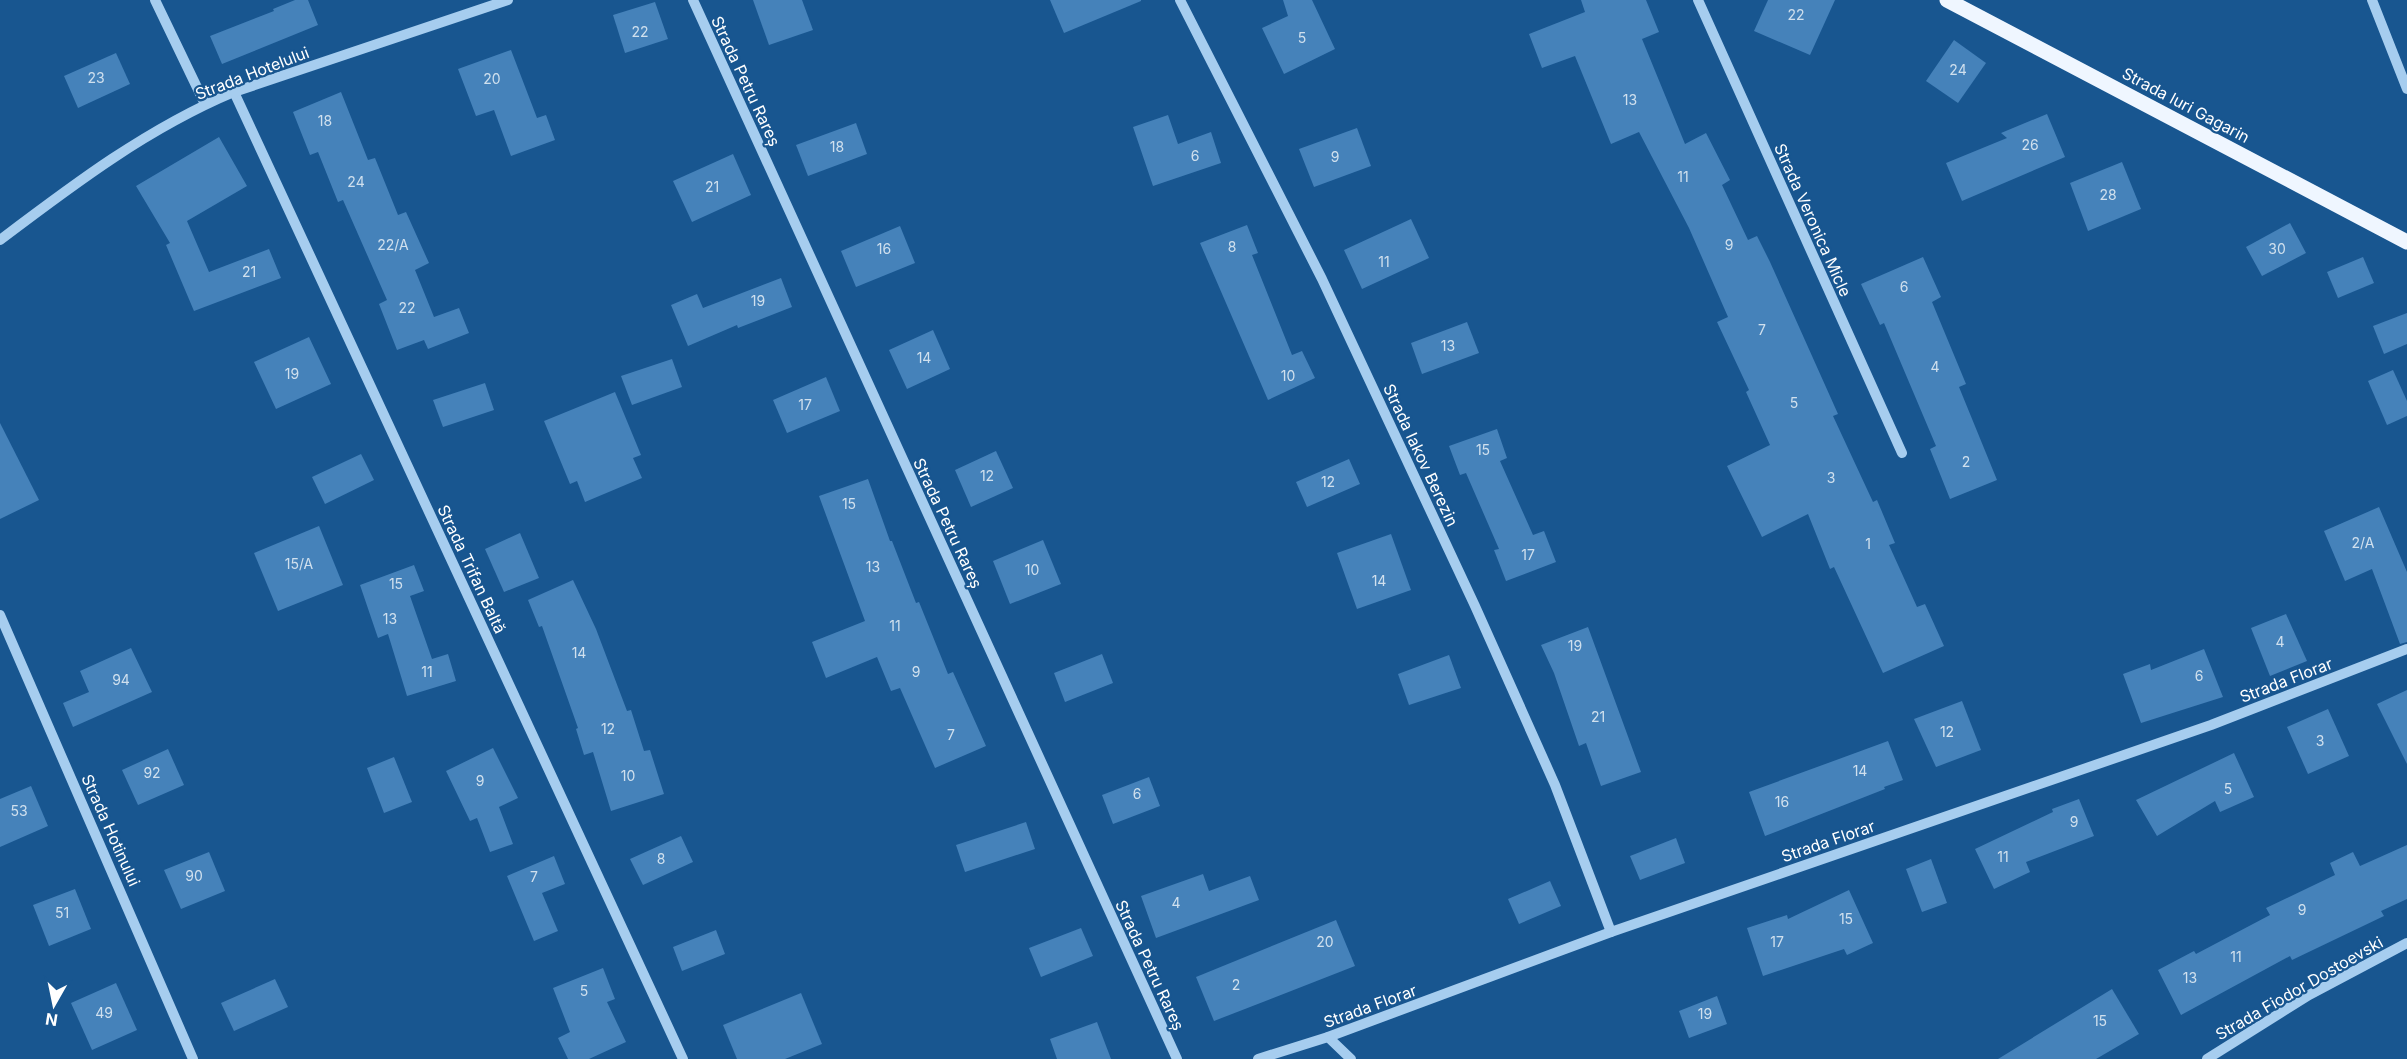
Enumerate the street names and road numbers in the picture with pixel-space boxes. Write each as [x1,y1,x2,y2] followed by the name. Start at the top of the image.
[707,13,785,149] street label: Strada Petru Rareș
[192,42,312,104] street label: Strada Hotelului
[2119,63,2253,147] street label: Strada Iuri Gagarin
[1770,140,1856,300] street label: Strada Veronica Micle
[1379,380,1463,530] street label: Strada Iakov Berezin
[909,455,987,591] street label: Strada Petru Rareș
[433,501,511,637] street label: Strada Trifan Baltă
[2237,653,2335,707] street label: Strada Florar
[77,771,145,889] street label: Strada Hotinului
[1779,816,1877,866] street label: Strada Florar
[1111,897,1189,1033] street label: Strada Petru Rareș
[2212,932,2386,1044] street label: Strada Fiodor Dostoevski
[1321,980,1419,1032] street label: Strada Florar

